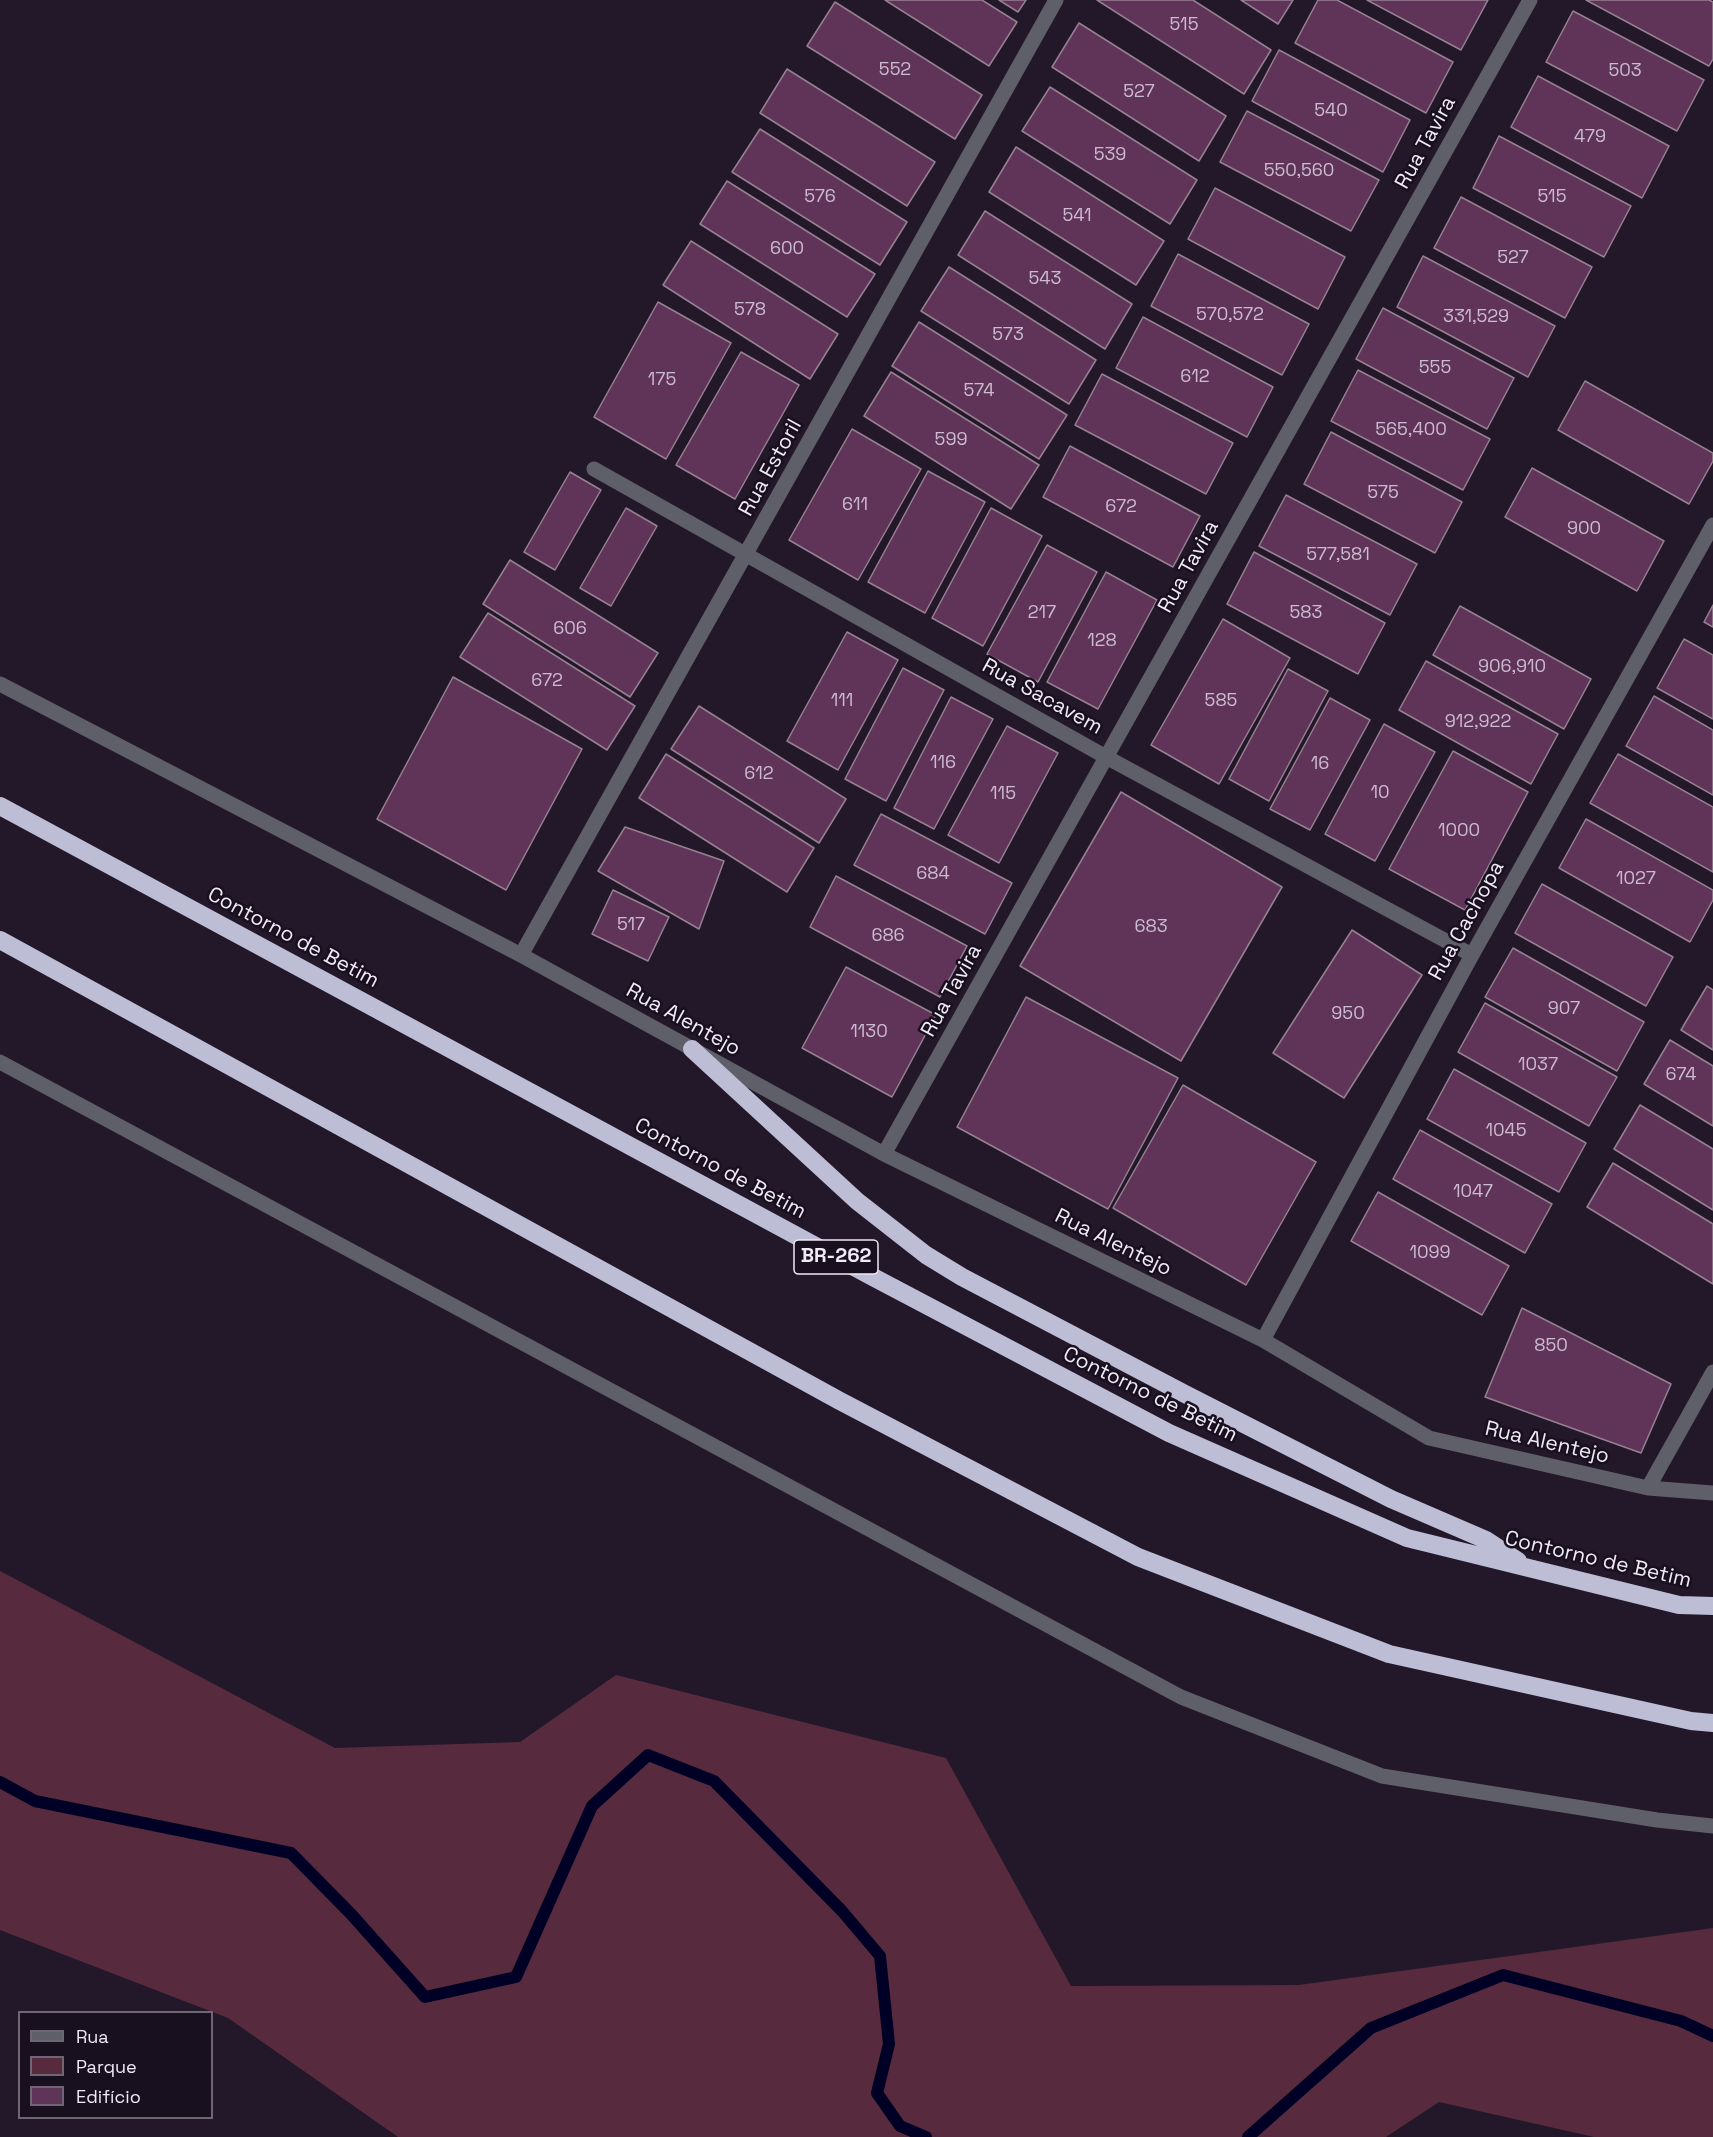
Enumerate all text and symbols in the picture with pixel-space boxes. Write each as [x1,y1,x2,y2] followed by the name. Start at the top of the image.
[1170,14,1198,36] house number: 515
[879,59,911,81] house number: 552
[1608,60,1642,82] house number: 503
[1123,81,1155,103] house number: 527
[1390,92,1462,194] street label: Rua Tavira
[1314,100,1348,122] house number: 540
[1574,126,1606,148] house number: 479
[1094,144,1126,166] house number: 539
[1264,160,1334,182] house number: 550,560
[804,186,836,208] house number: 576
[1538,186,1566,208] house number: 515
[1062,205,1092,227] house number: 541
[770,238,804,260] house number: 600
[1497,247,1529,269] house number: 527
[1029,268,1061,290] house number: 543
[734,299,766,321] house number: 578
[1196,304,1264,326] house number: 570,572
[1443,306,1509,328] house number: 331,529
[992,324,1024,346] house number: 573
[1419,357,1451,379] house number: 555
[1180,366,1210,388] house number: 612
[648,369,676,391] house number: 175
[964,380,994,402] house number: 574
[734,415,808,521] street label: Rua Estoril
[1375,419,1447,441] house number: 565,400
[935,429,967,451] house number: 599
[1367,482,1399,504] house number: 575
[842,494,868,516] house number: 611
[1105,496,1137,518] house number: 672
[1153,516,1225,618] street label: Rua Tavira
[1567,518,1601,540] house number: 900
[1306,544,1370,566] house number: 577,581
[1028,602,1056,624] house number: 217
[1290,602,1322,624] house number: 583
[553,618,587,640] house number: 606
[1087,630,1117,652] house number: 128
[977,654,1107,740] street label: Rua Sacavem
[1478,656,1546,678] house number: 906,910
[531,670,563,692] house number: 672
[831,690,853,712] house number: 111
[1205,690,1237,712] house number: 585
[1445,711,1511,733] house number: 912,922
[930,752,956,774] house number: 116
[1311,753,1329,775] house number: 16
[744,763,774,785] house number: 612
[1370,782,1390,804] house number: 10
[990,783,1016,805] house number: 115
[1438,820,1480,842] house number: 1000
[1424,857,1510,985] street label: Rua Cachopa
[916,863,950,885] house number: 684
[1616,868,1656,890] house number: 1027
[203,882,383,994] street label: Contorno de Betim
[617,914,645,936] house number: 517
[1134,916,1168,938] house number: 683
[871,925,905,947] house number: 686
[916,940,988,1042] street label: Rua Tavira
[621,978,745,1062] street label: Rua Alentejo
[1548,998,1580,1020] house number: 907
[1331,1003,1365,1025] house number: 950
[850,1021,888,1043] house number: 1130
[1518,1054,1558,1076] house number: 1037
[1665,1064,1697,1086] house number: 674
[630,1113,810,1225] street label: Contorno de Betim
[1485,1120,1527,1142] house number: 1045
[1453,1181,1493,1203] house number: 1047
[1050,1204,1176,1282] street label: Rua Alentejo
[794,1240,878,1274] road number: BR-262
[1409,1242,1451,1264] house number: 1099
[1534,1335,1568,1357] house number: 850
[1059,1342,1241,1448] street label: Contorno de Betim
[1482,1416,1612,1470] street label: Rua Alentejo
[1502,1526,1694,1594] street label: Contorno de Betim
[18,2011,213,2119] legend
[76,2025,109,2048] text: Rua
[76,2055,137,2078] text: Parque
[76,2085,141,2108] text: Edifício

